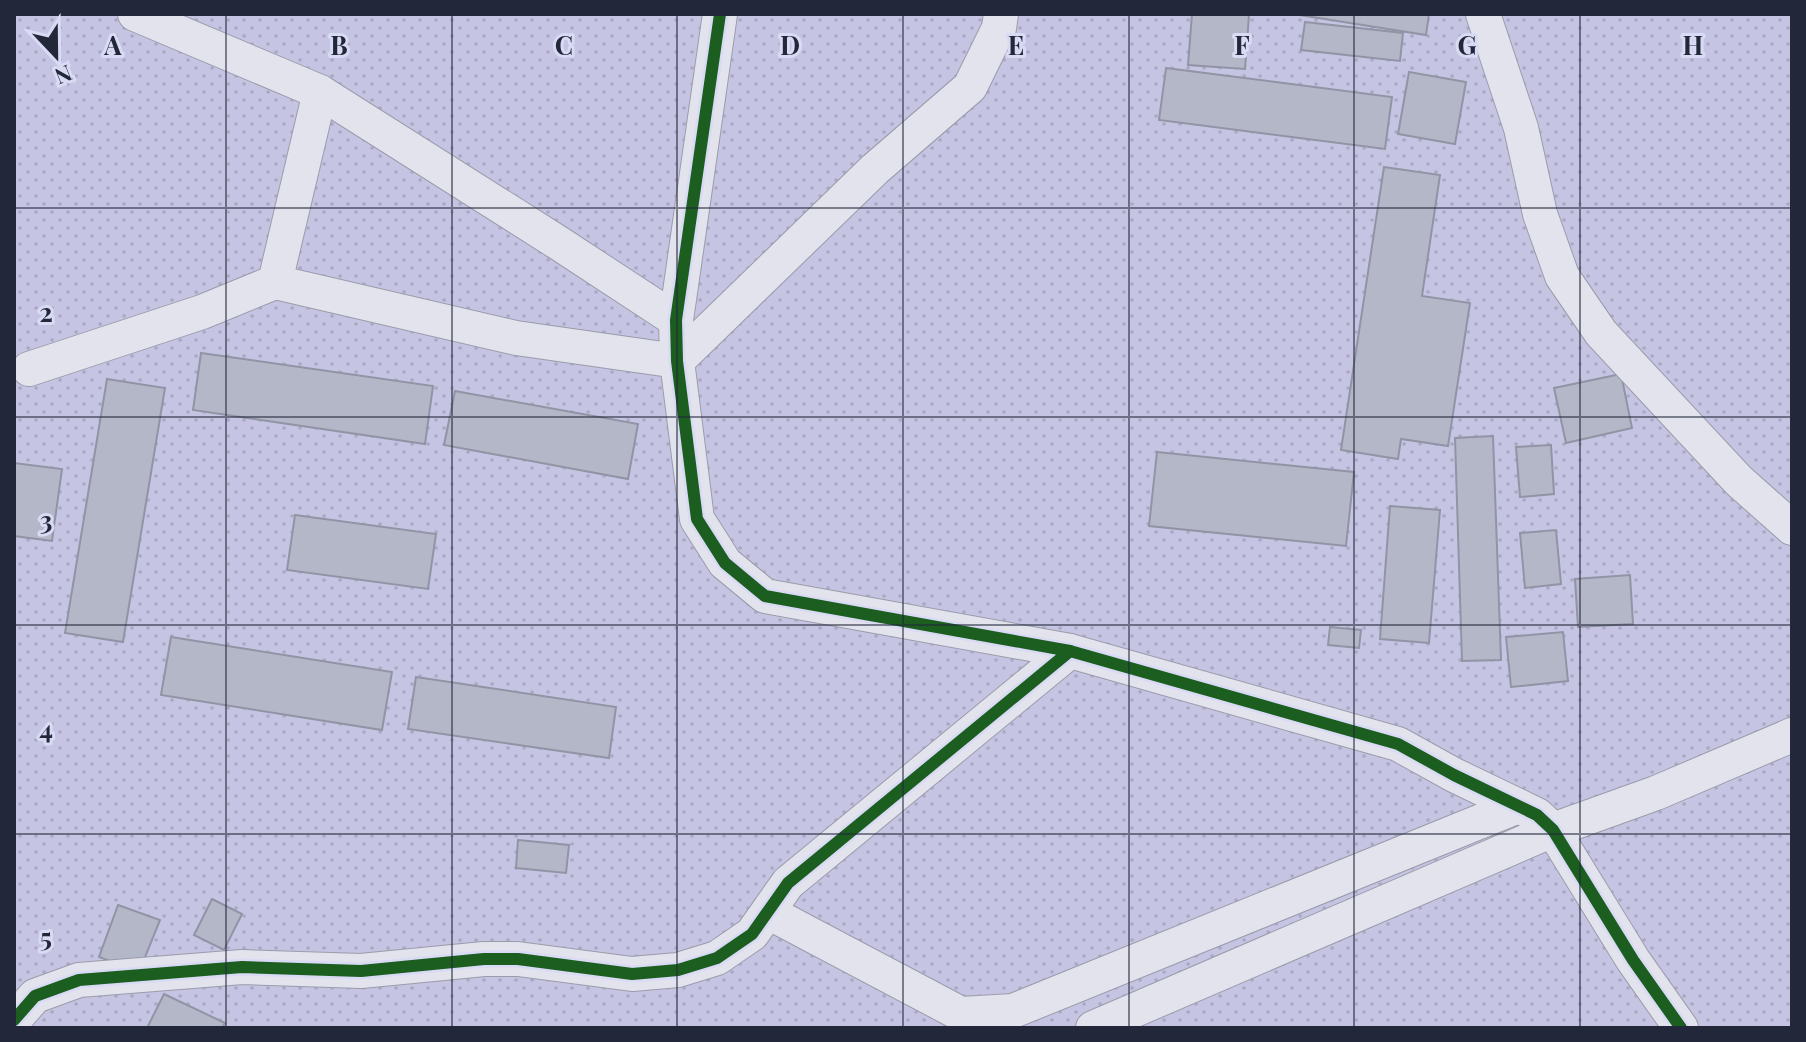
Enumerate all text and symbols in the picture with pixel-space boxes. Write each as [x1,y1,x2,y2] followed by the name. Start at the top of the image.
[16,16,96,96] north arrow
[103,27,122,62] text: A
[330,27,348,62] text: B
[555,27,573,62] text: C
[780,27,800,62] text: D
[1008,27,1024,62] text: E
[1234,27,1250,62] text: F
[1457,27,1477,62] text: G
[1683,27,1703,62] text: H
[51,59,77,92] text: N
[39,294,53,329] text: 2
[40,502,52,537] text: 3
[39,711,53,746] text: 4
[40,919,52,954] text: 5

